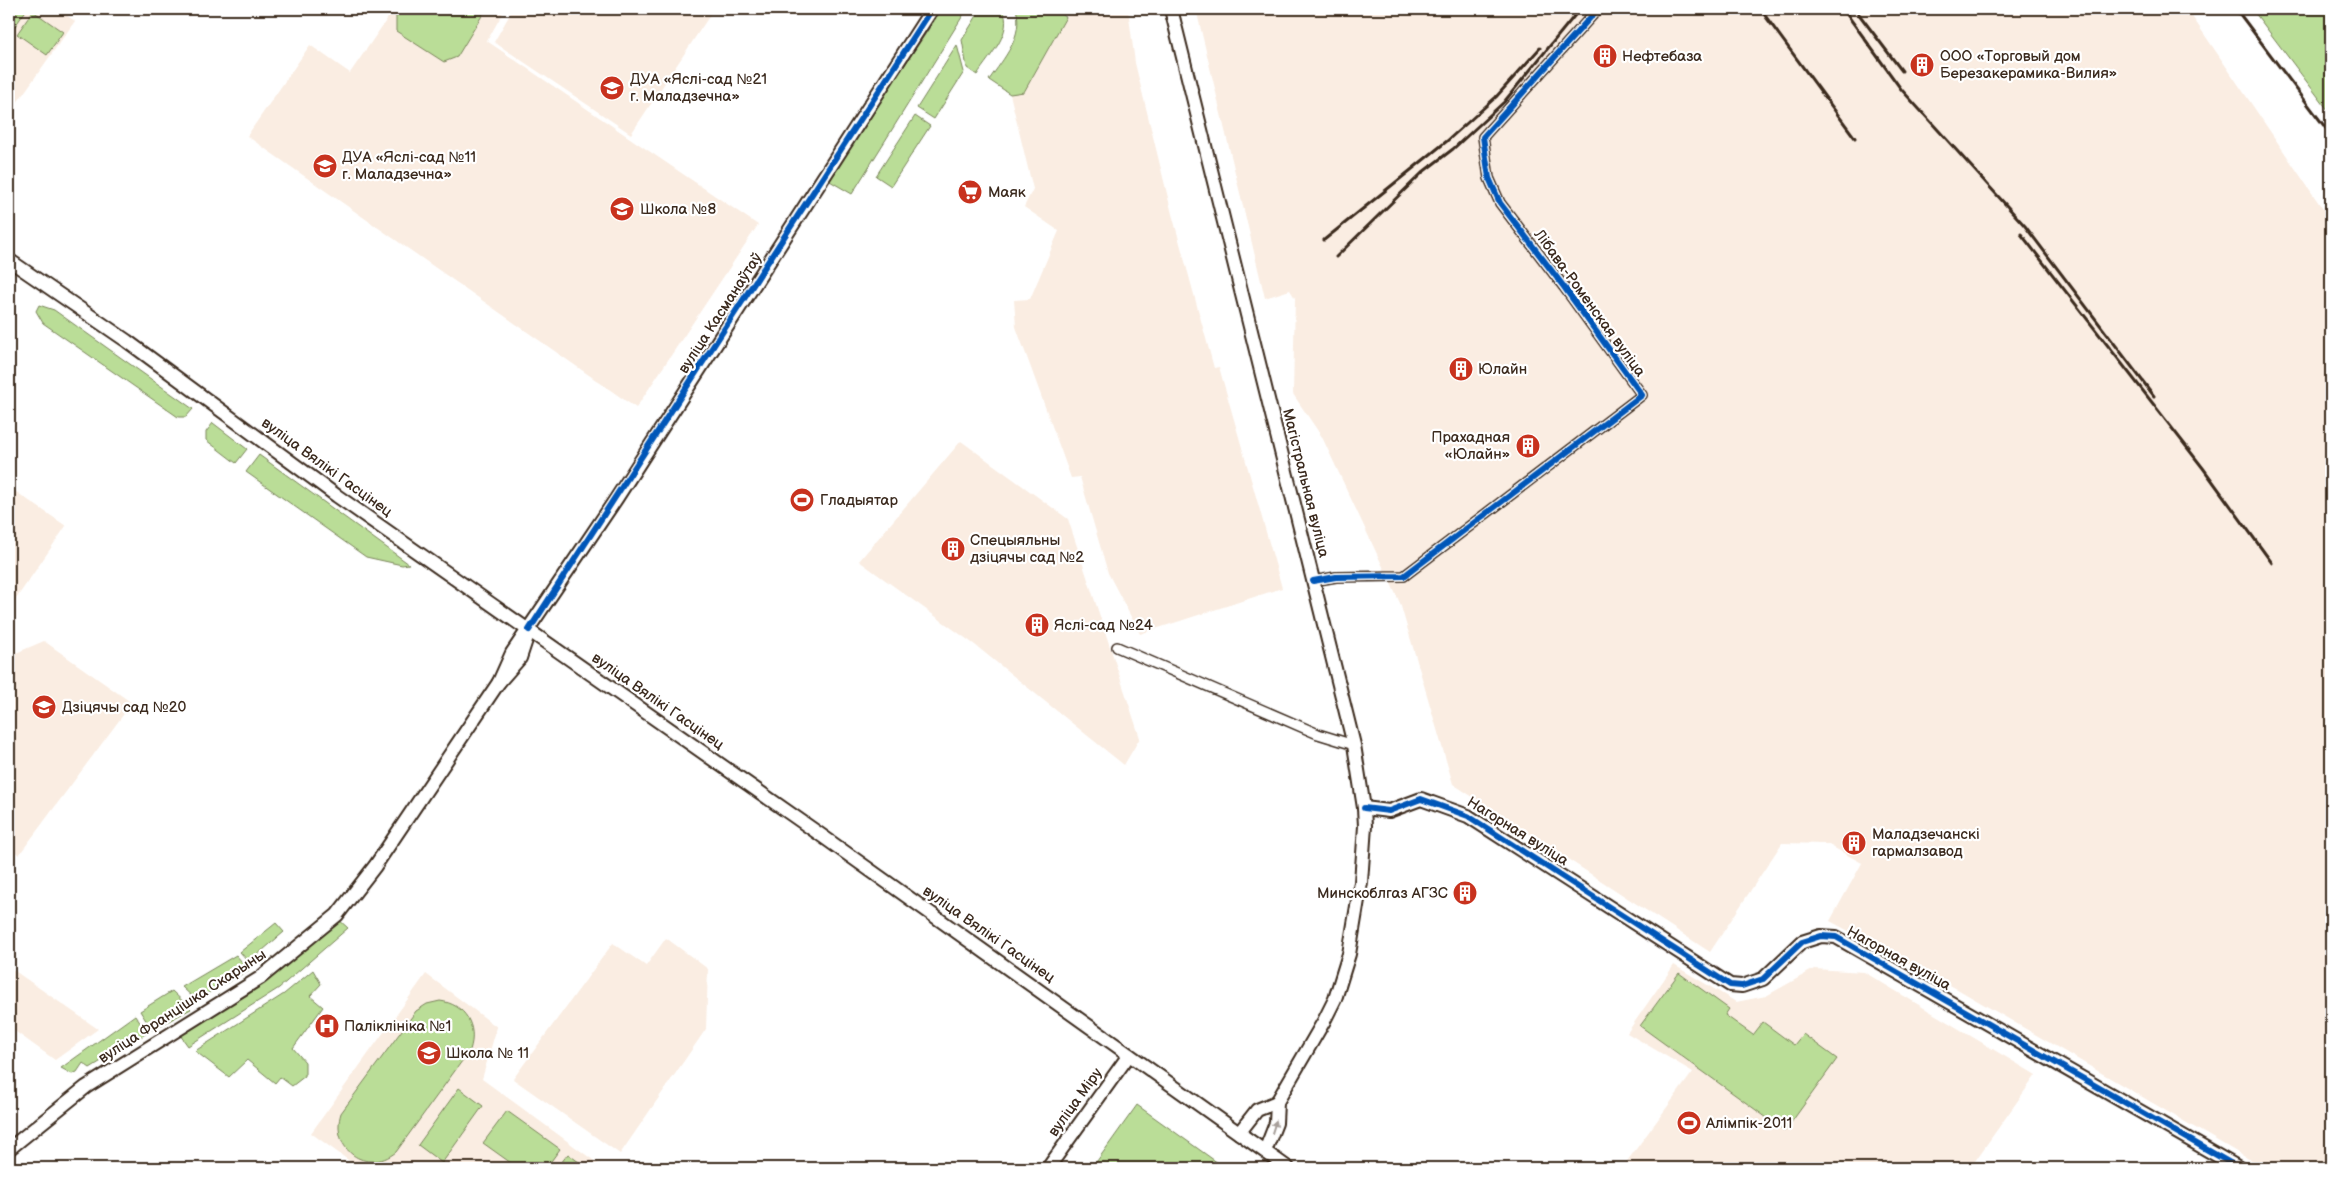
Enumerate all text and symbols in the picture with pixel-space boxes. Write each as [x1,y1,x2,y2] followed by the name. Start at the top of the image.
[1592,43,1618,69] building icon: Нефтебаза
[1622,47,1702,66] place label: Нефтебаза
[1940,47,2117,83] place label: ООО «Торговый дом Березакерамика-Вилия»
[1909,52,1935,78] building icon: ООО «Торговый дом Березакерамика-Вилия»
[630,70,767,106] place label: ДУА «Яслі-сад №21 г. Маладзечна»
[599,75,625,101] school or university icon: ДУА «Яслі-сад №21 г. Маладзечна»
[342,148,476,184] place label: ДУА «Яслі-сад №11 г. Маладзечна»
[312,153,338,179] school or university icon: ДУА «Яслі-сад №11 г. Маладзечна»
[957,179,983,205] supermarket icon: Маяк
[988,183,1026,202] place label: Маяк
[609,196,635,222] school or university icon: Школа №8
[640,200,716,219] place label: Школа №8
[1529,225,1650,381] street label: Лібава-Роменская вуліца
[674,249,767,377] street label: вуліца Касманаўтаў
[1448,356,1474,382] building icon: Юлайн
[1478,360,1527,379] place label: Юлайн
[1278,407,1333,560] street label: Магістральная вуліца
[258,414,396,521] street label: вуліца Вялікі Гасцінец
[1431,428,1510,464] place label: Прахадная «Юлайн»
[1515,433,1541,459] building icon: Прахадная «Юлайн»
[789,487,815,513] sports icon: Гладыятар
[820,491,898,510] place label: Гладыятар
[970,531,1084,567] place label: Спецыяльны дзіцячы сад №2
[940,536,966,562] building icon: Спецыяльны дзіцячы сад №2
[1024,612,1050,638] building icon: Яслі-сад №24
[1054,616,1153,635] place label: Яслі-сад №24
[588,649,728,754] street label: вуліца Вялікі Гасцінец
[31,694,57,720] school or university icon: Дзіцячы сад №20
[62,698,187,717] place label: Дзіцячы сад №20
[1463,793,1572,870] street label: Нагорная вуліца
[1872,825,1980,861] place label: Маладзечанскі гармалзавод
[1841,830,1867,856] building icon: Маладзечанскі гармалзавод
[1452,880,1478,906] building icon: Минскоблгаз АГЗС
[919,882,1059,987] street label: вуліца Вялікі Гасцінец
[1317,884,1448,903] place label: Минскоблгаз АГЗС
[1843,922,1954,995] street label: Нагорная вуліца
[95,945,270,1068] street label: вуліца Францішка Скарыны
[314,1013,340,1039] hospital icon: Паліклініка №1
[344,1017,451,1036] place label: Паліклініка №1
[416,1040,442,1066] school or university icon: Школа № 11
[446,1044,529,1063] place label: Школа № 11
[1044,1064,1107,1140] street label: вуліца Міру
[1676,1110,1702,1136] sports icon: Алімпік-2011
[1705,1114,1792,1133] place label: Алімпік-2011
[1270,1119,1278,1134] one-way arrow

